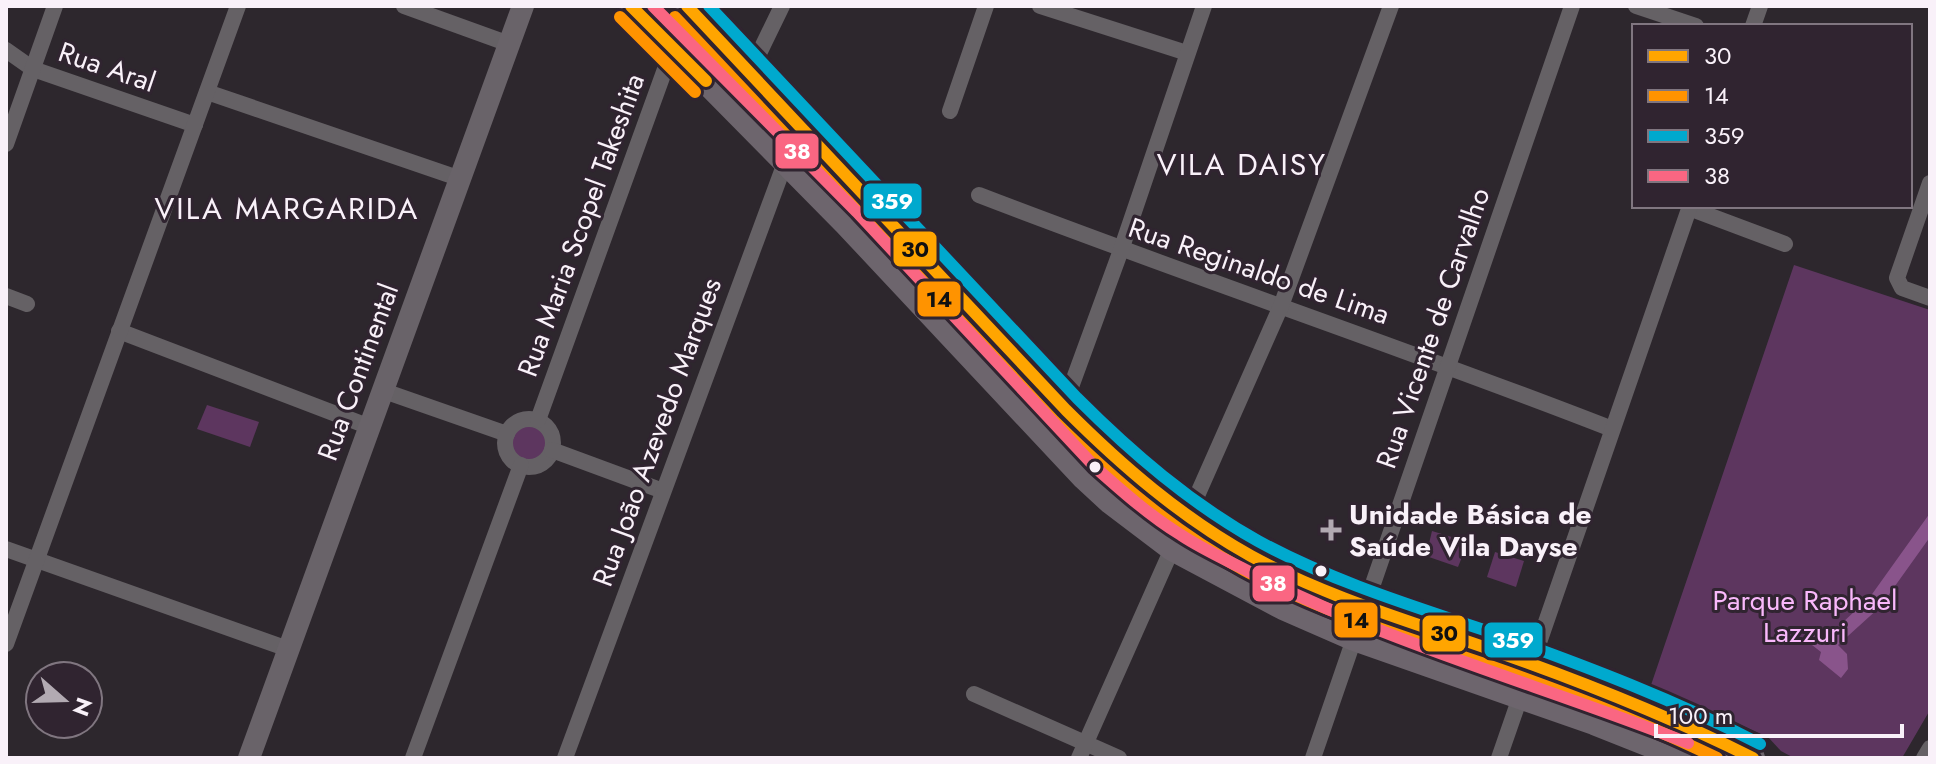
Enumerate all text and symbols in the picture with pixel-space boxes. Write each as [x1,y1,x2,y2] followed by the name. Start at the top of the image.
[1632,24,1912,208] legend
[53,31,161,103] street label: Rua Aral
[1704,38,1732,73] text: 30
[507,68,655,382] street label: Rua Maria Scopel Takeshita
[1704,78,1729,113] text: 14
[1704,118,1744,153] text: 359
[774,132,820,170] line badge: 38
[783,135,811,167] text: 38
[1157,143,1327,186] district label: VILA DAISY
[1704,158,1730,193] text: 38
[862,182,923,220] line badge: 359
[1366,182,1500,474] street label: Rua Vicente de Carvalho
[871,185,913,217] text: 359
[155,187,419,230] district label: VILA MARGARIDA
[1123,207,1395,335] street label: Rua Reginaldo de Lima
[892,230,938,268] line badge: 30
[901,233,929,265] text: 30
[582,272,732,592] street label: Rua João Azevedo Marques
[307,278,409,466] street label: Rua Continental
[916,280,962,318] line badge: 14
[926,283,952,315] text: 14
[1087,459,1103,475] unlabelled marker
[1349,494,1592,567] place label: Unidade Básica de Saúde Vila Dayse
[1320,519,1342,541] marker: Unidade Básica de Saúde Vila Dayse
[1313,563,1329,579] unlabelled marker
[1251,564,1296,603] line badge: 38
[1259,567,1287,599] text: 38
[1713,580,1897,653] park label: Parque Raphael Lazzuri
[1333,601,1379,639] line badge: 14
[1343,604,1369,636] text: 14
[1421,614,1467,653] line badge: 30
[1430,617,1458,649] text: 30
[1483,621,1544,659] line badge: 359
[1492,624,1534,656] text: 359
[24,660,104,740] north arrow
[1656,688,1902,738] scale bar
[65,693,101,721] text: N
[1668,698,1734,733] text: 100 m

